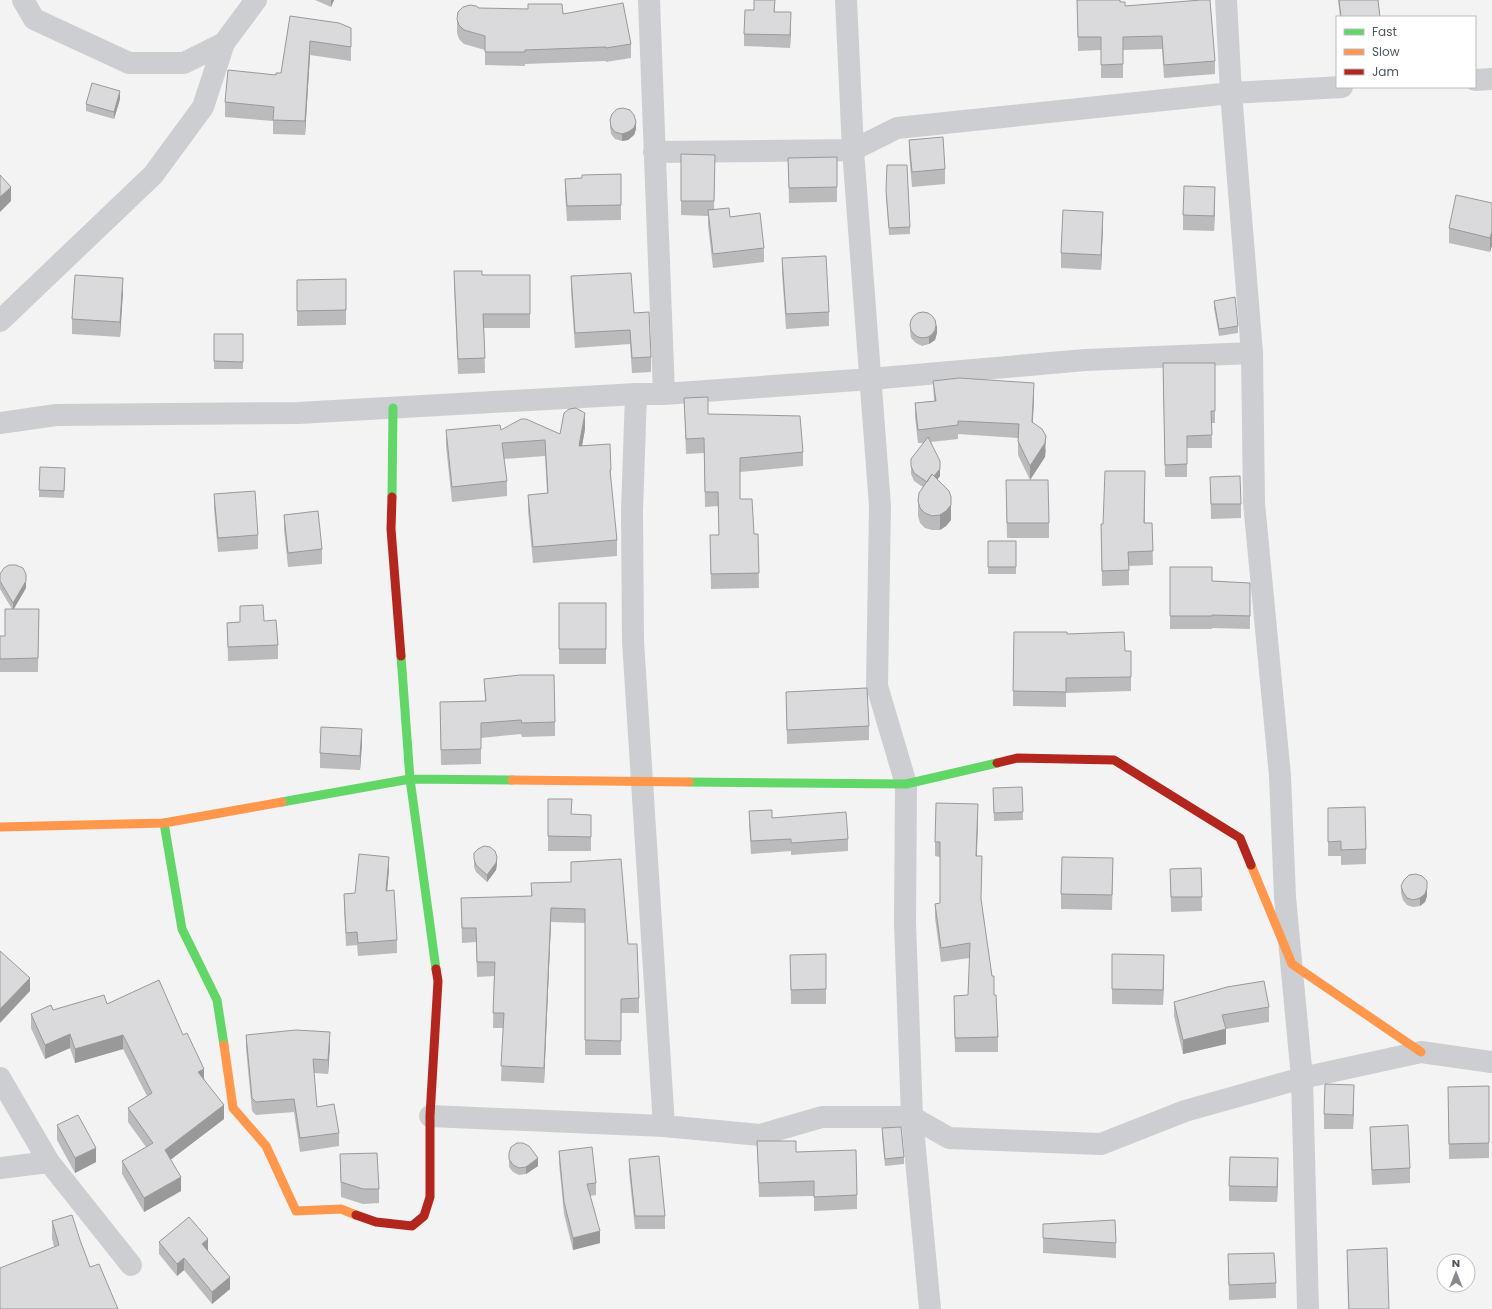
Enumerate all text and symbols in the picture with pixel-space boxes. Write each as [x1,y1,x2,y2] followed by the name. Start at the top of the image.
[1336,16,1476,88] legend
[1372,23,1397,40] text: Fast
[1372,43,1400,60] text: Slow
[1372,63,1399,80] text: Jam
[1436,1253,1476,1293] north arrow
[1452,1255,1460,1271] text: N

